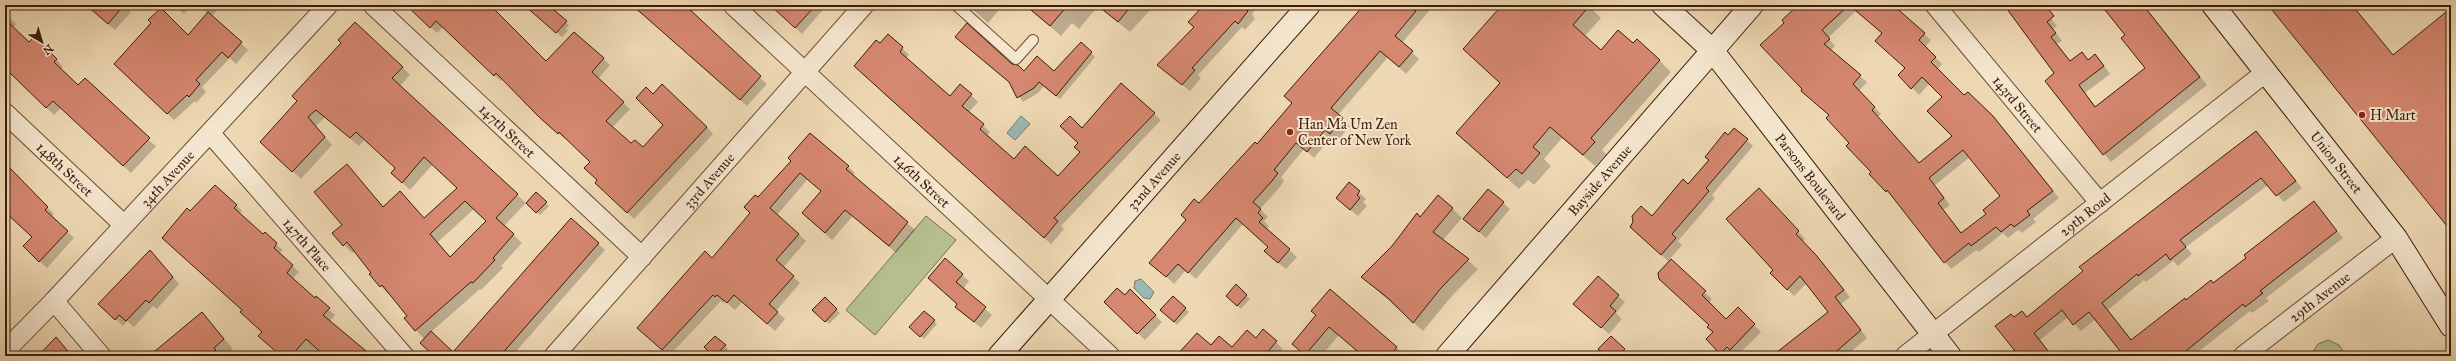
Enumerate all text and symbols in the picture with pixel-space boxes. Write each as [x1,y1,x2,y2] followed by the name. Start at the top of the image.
[22,22,62,62] north arrow
[40,41,56,58] text: N
[1989,72,2046,136] street label: 143rd Street
[475,101,539,162] street label: 147th Street
[2370,107,2416,124] place label: H Mart
[2357,110,2367,120] marker: H Mart
[1298,116,1412,149] place label: Han Ma Um Zen Center of New York
[1285,127,1295,137] marker: Han Ma Um Zen Center of New York
[2306,128,2366,197] street label: Union Street
[1771,130,1849,224] street label: Parsons Boulevard
[33,139,96,200] street label: 148th Street
[1565,141,1636,219] street label: Bayside Avenue
[137,147,198,211] street label: 34th Avenue
[1124,148,1185,214] street label: 32nd Avenue
[680,150,738,212] street label: 33rd Avenue
[890,151,953,212] street label: 146th Street
[2056,190,2114,240] street label: 29th Road
[279,215,335,275] street label: 147th Place
[2286,268,2354,326] street label: 29th Avenue

